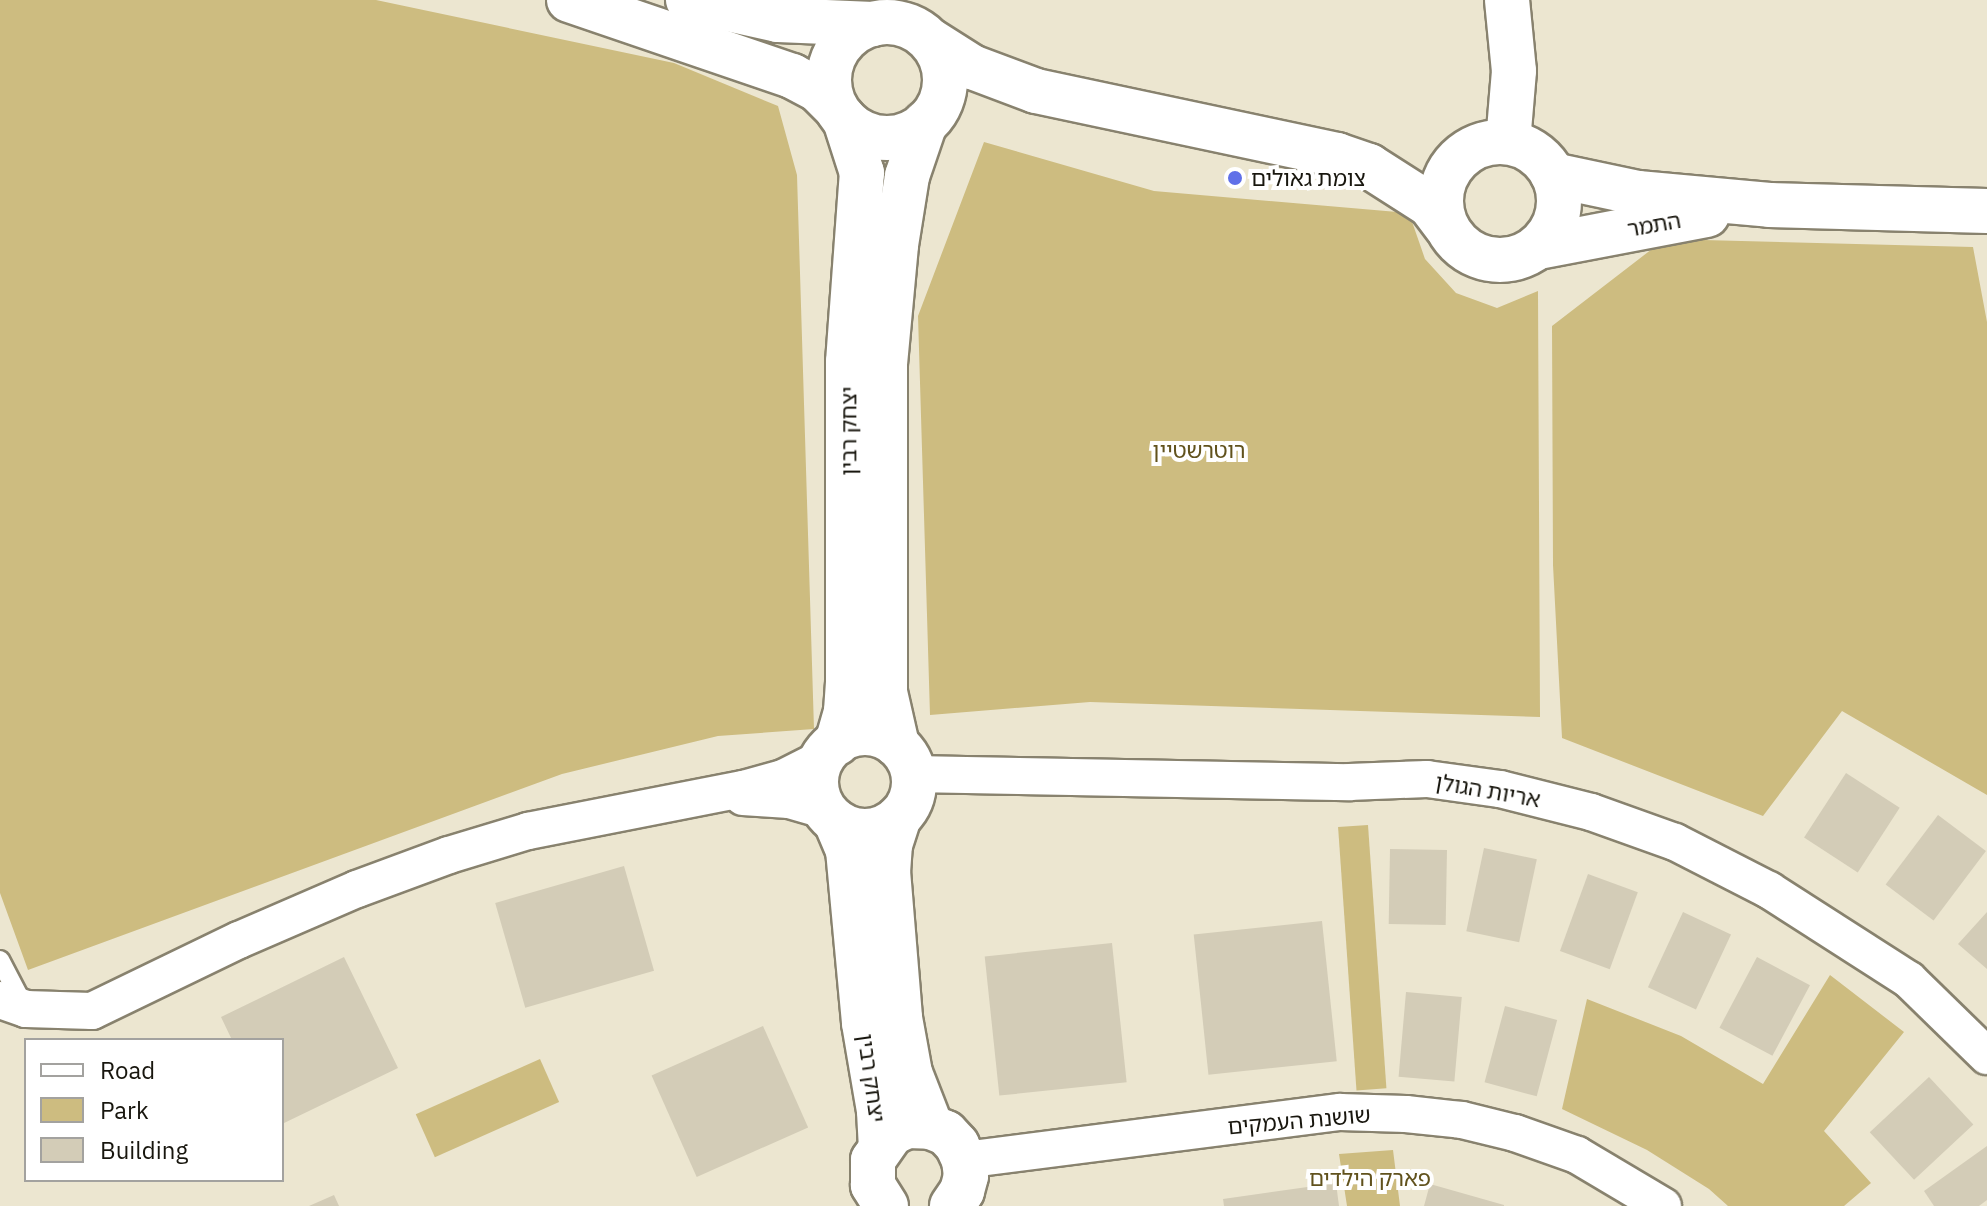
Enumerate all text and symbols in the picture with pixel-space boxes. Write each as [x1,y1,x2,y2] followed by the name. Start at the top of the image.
[1251,165,1366,191] place label: צומת גאולים
[1226,169,1244,187] marker: צומת גאולים
[1625,206,1683,242] street label: התמר
[835,386,861,476] street label: יצחק רבין
[1152,437,1246,463] park label: רוטרשטיין
[1433,768,1543,812] street label: אריות הגולן
[853,1032,891,1124] street label: יצחק רבין
[24,1038,284,1182] legend
[100,1054,155,1086] text: Road
[100,1094,149,1126] text: Park
[1226,1101,1372,1139] street label: שושנת העמקים
[100,1134,188,1166] text: Building
[1309,1165,1431,1191] park label: פארק הילדים

